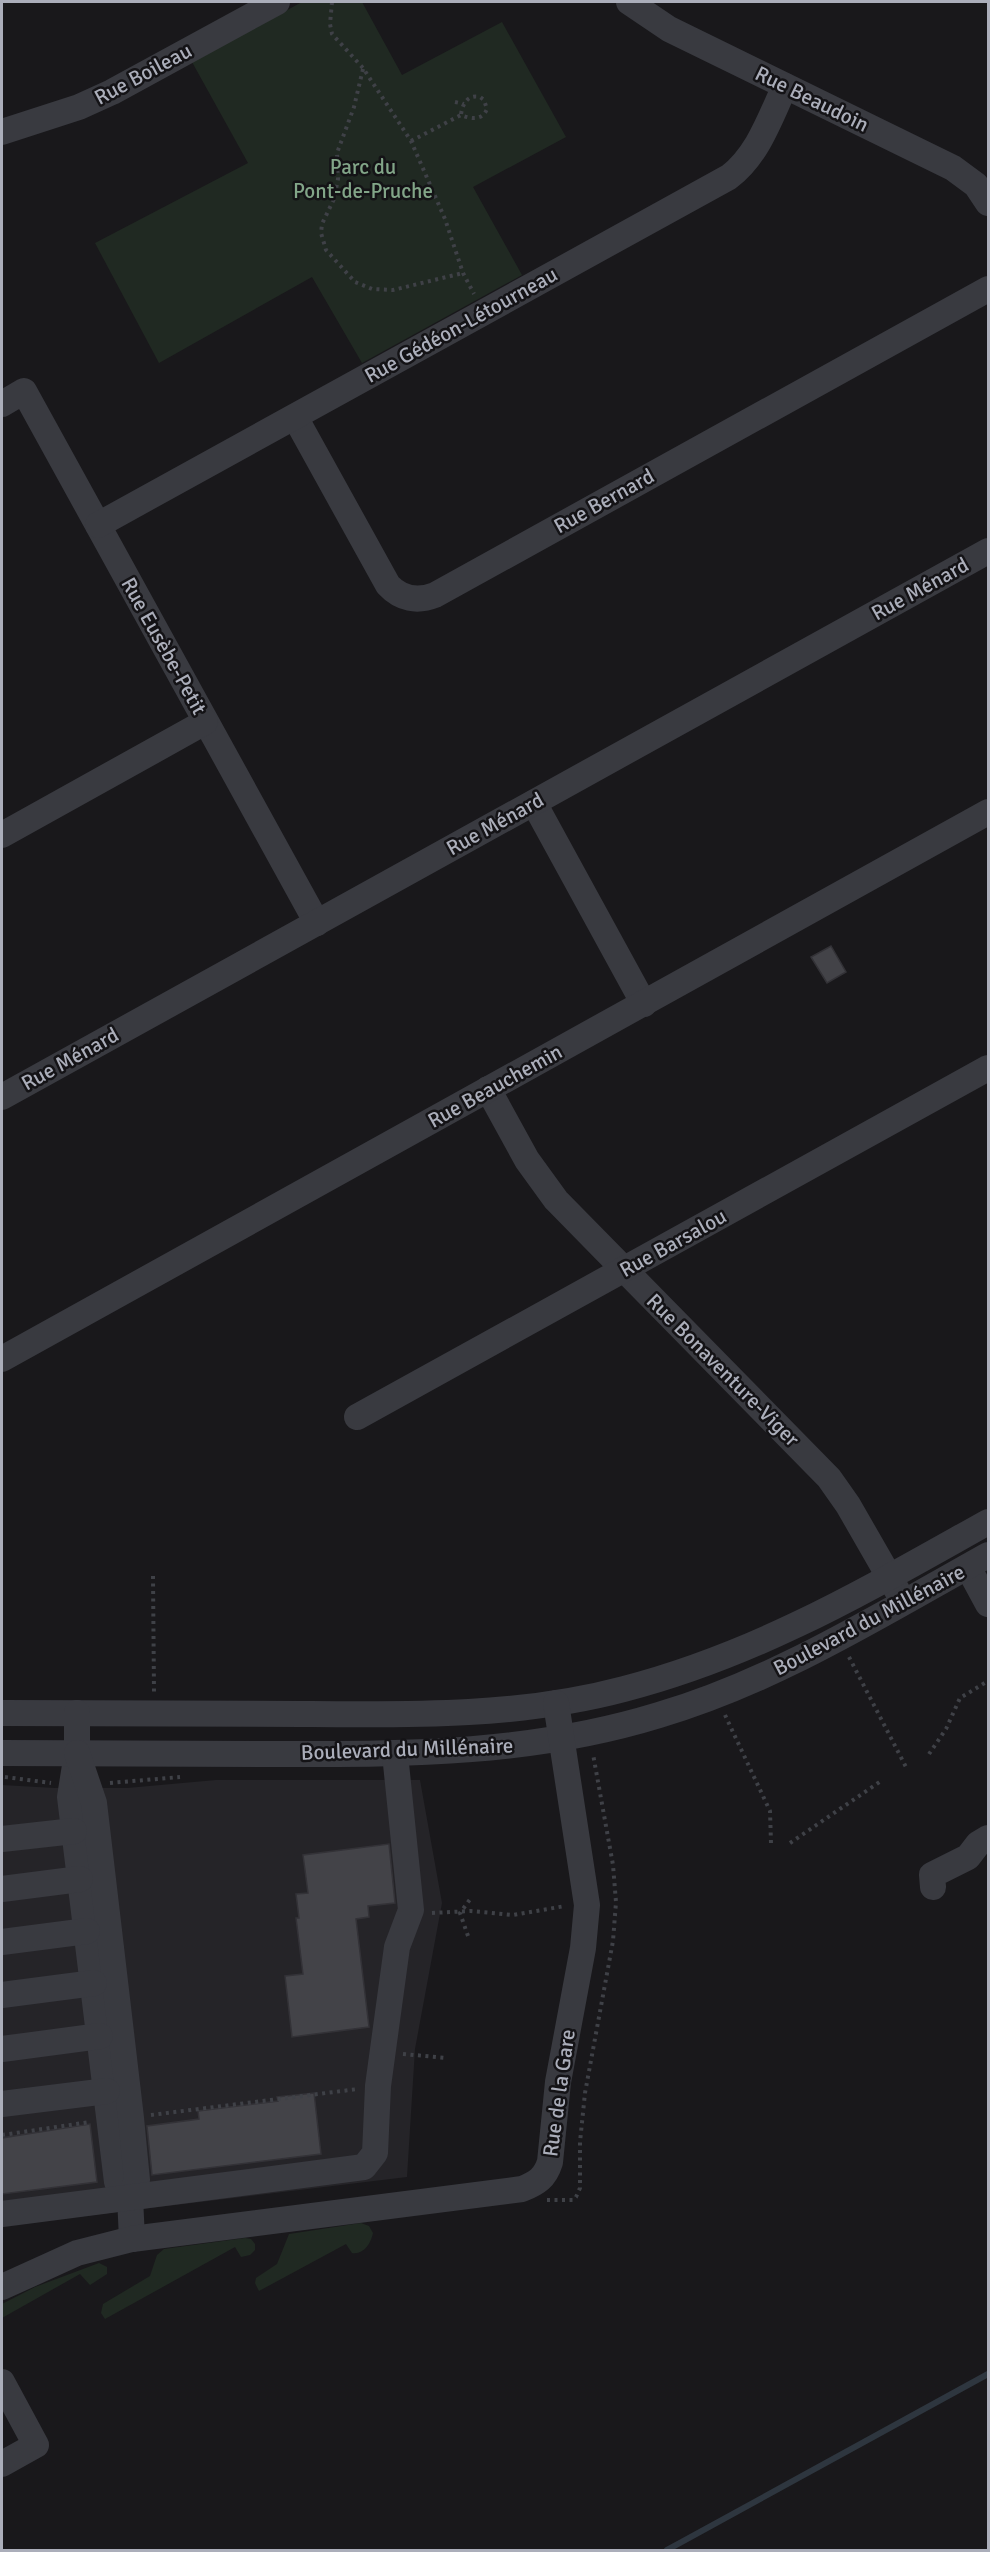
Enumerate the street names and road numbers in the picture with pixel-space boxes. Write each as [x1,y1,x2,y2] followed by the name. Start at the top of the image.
[90,37,196,111] street label: Rue Boileau
[751,60,873,138] street label: Rue Beaudoin
[360,261,562,389] street label: Rue Gédéon-Létourneau
[549,463,659,539] street label: Rue Bernard
[867,552,973,626] street label: Rue Ménard
[116,573,212,719] street label: Rue Eusèbe-Petit
[442,787,548,861] street label: Rue Ménard
[17,1022,123,1096] street label: Rue Ménard
[423,1038,567,1134] street label: Rue Beauchemin
[615,1203,731,1283] street label: Rue Barsalou
[641,1288,805,1452] street label: Rue Bonaventure-Viger
[769,1559,969,1681] street label: Boulevard du Millénaire
[300,1732,514,1766] street label: Boulevard du Millénaire
[537,2028,581,2158] street label: Rue de la Gare

